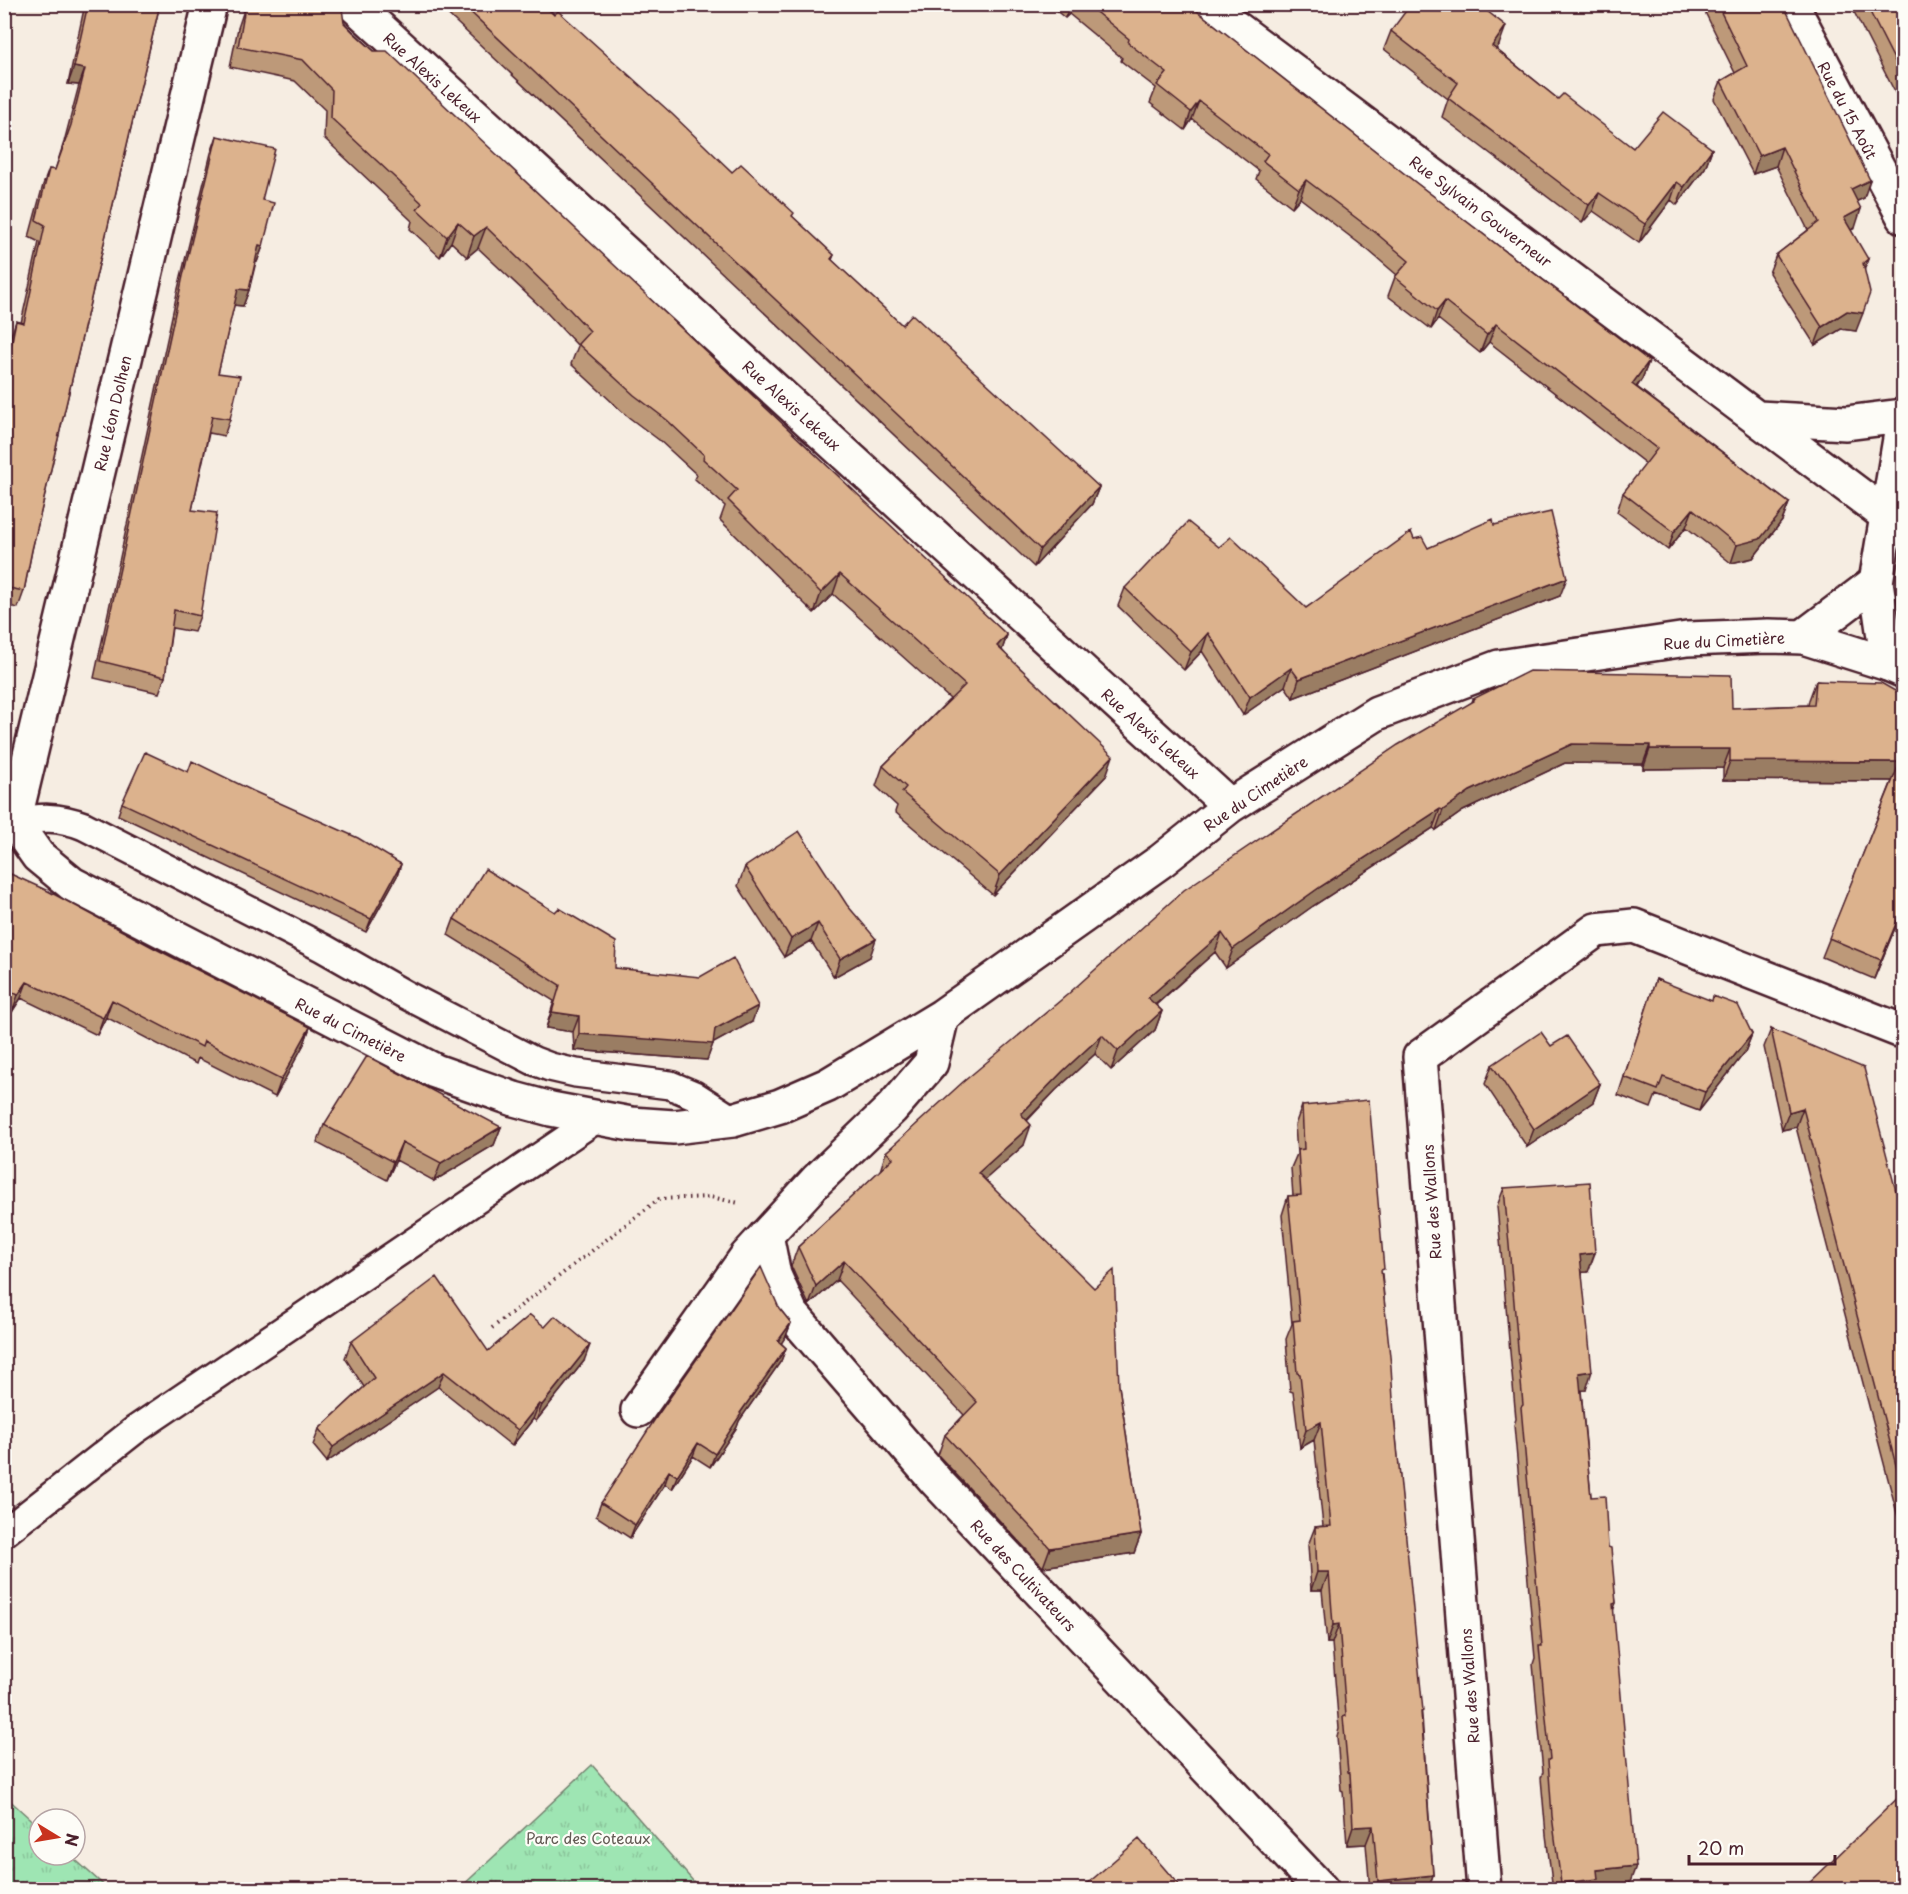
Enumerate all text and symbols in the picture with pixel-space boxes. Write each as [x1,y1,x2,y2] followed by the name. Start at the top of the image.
[379,26,487,128] street label: Rue Alexis Lekeux
[1813,57,1883,163] street label: Rue du 15 Août
[1405,150,1557,272] street label: Rue Sylvain Gouverneur
[87,353,137,473] street label: Rue Léon Dolhen
[738,354,846,456] street label: Rue Alexis Lekeux
[1663,625,1785,655] street label: Rue du Cimetière
[1097,682,1205,784] street label: Rue Alexis Lekeux
[1198,749,1312,837] street label: Rue du Cimetière
[292,991,410,1067] street label: Rue du Cimetière
[1415,1143,1446,1260] street label: Rue des Wallons
[966,1514,1082,1636] street label: Rue des Cultivateurs
[1453,1627,1484,1744] street label: Rue des Wallons
[27,1807,87,1867] north arrow
[526,1826,650,1849] park label: Parc des Coteaux
[1689,1828,1834,1866] scale bar
[60,1832,86,1849] text: N
[1698,1834,1744,1861] text: 20 m

